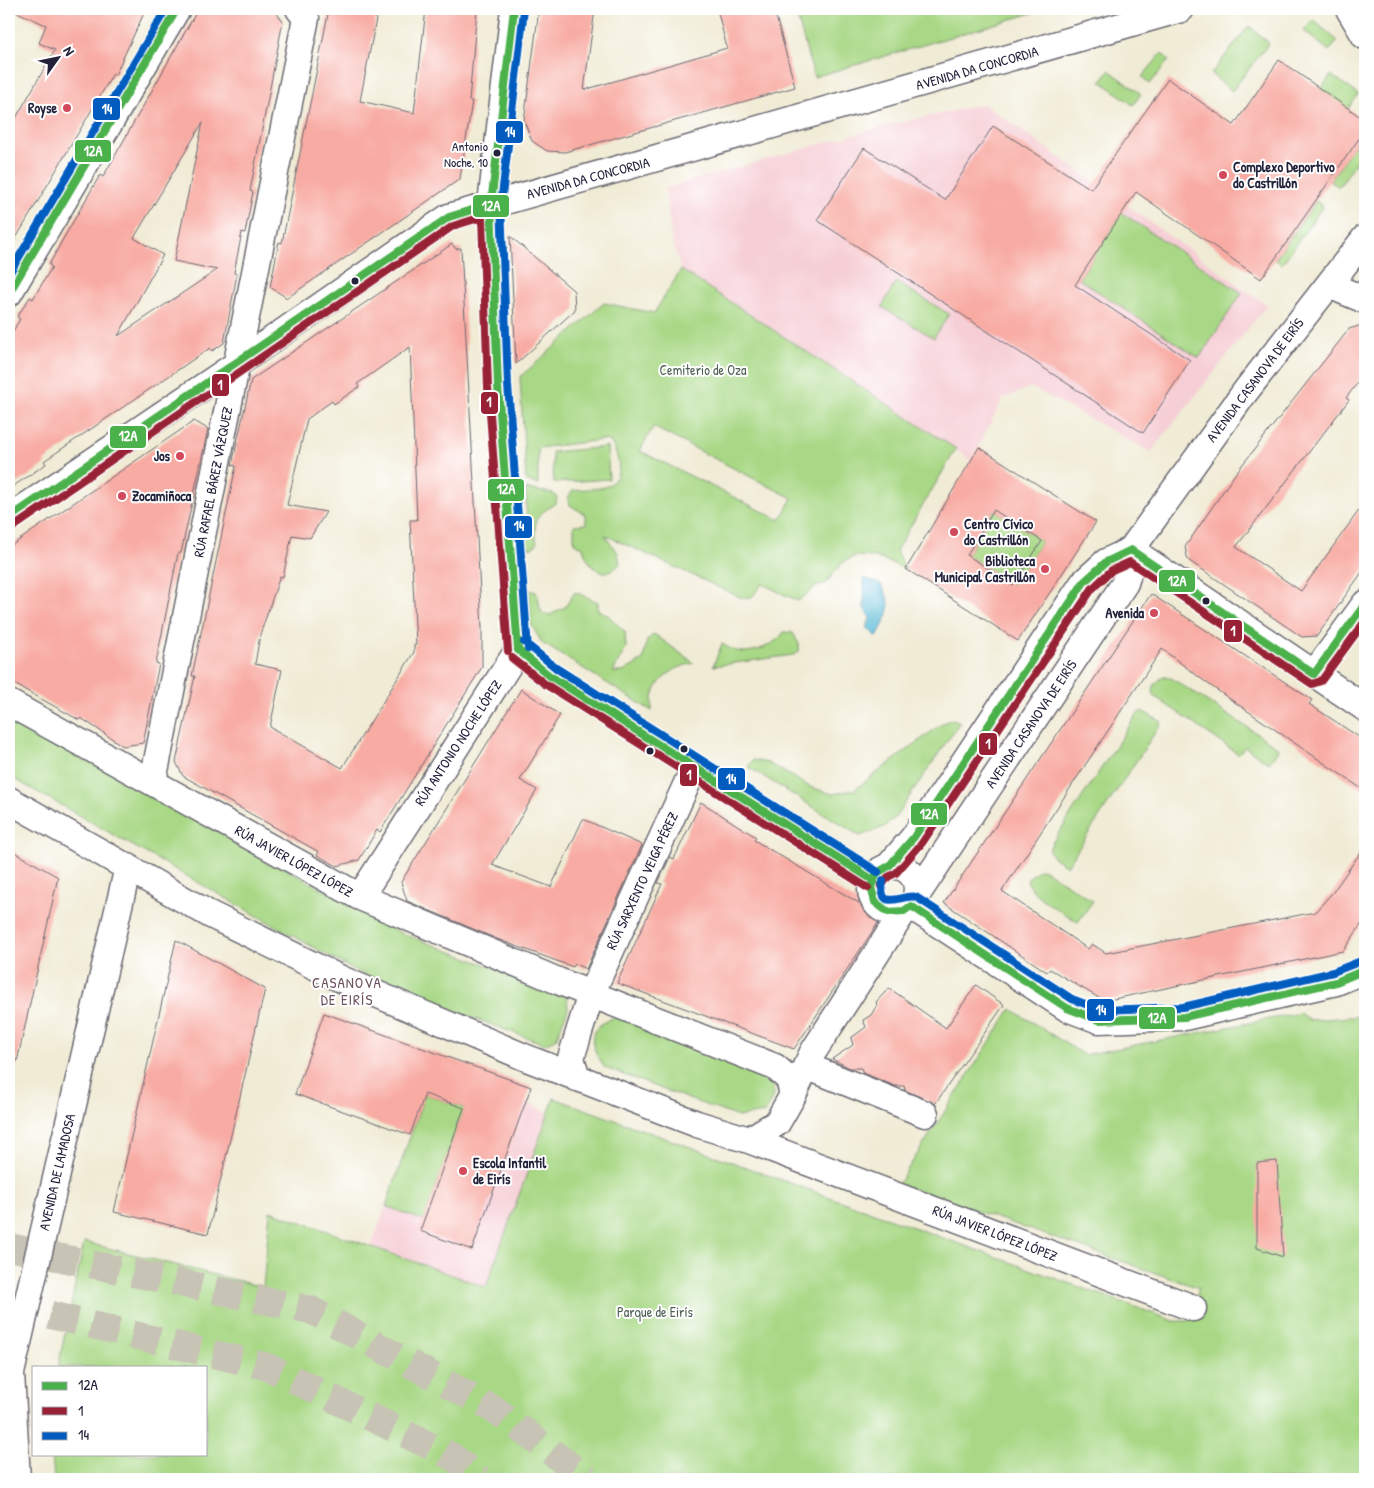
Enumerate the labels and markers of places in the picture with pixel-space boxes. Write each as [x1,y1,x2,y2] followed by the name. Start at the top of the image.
[28,98,57,119] place label: Royse
[61,102,73,114] marker: Royse
[444,137,488,171] place label: Antonio Noche, 10
[492,148,502,158] marker: Antonio Noche, 10
[1233,157,1335,192] place label: Complexo Deportivo do Castrillón
[1217,169,1229,181] marker: Complexo Deportivo do Castrillón
[350,276,360,286] unlabelled marker
[154,446,171,465] place label: Jos
[174,450,186,462] marker: Jos
[132,486,192,505] place label: Zocamiñoca
[116,490,128,502] marker: Zocamiñoca
[964,514,1034,549] place label: Centro Cívico do Castrillón
[948,526,960,538] marker: Centro Cívico do Castrillón
[935,551,1036,588] place label: Biblioteca Municipal Castrillón
[1039,563,1051,575] marker: Biblioteca Municipal Castrillón
[1201,596,1211,606] unlabelled marker
[1106,603,1145,622] place label: Avenida
[1148,607,1160,619] marker: Avenida
[679,744,689,754] unlabelled marker
[645,746,655,756] unlabelled marker
[473,1153,546,1188] place label: Escola Infantil de Eirís
[457,1165,469,1177] marker: Escola Infantil de Eirís

